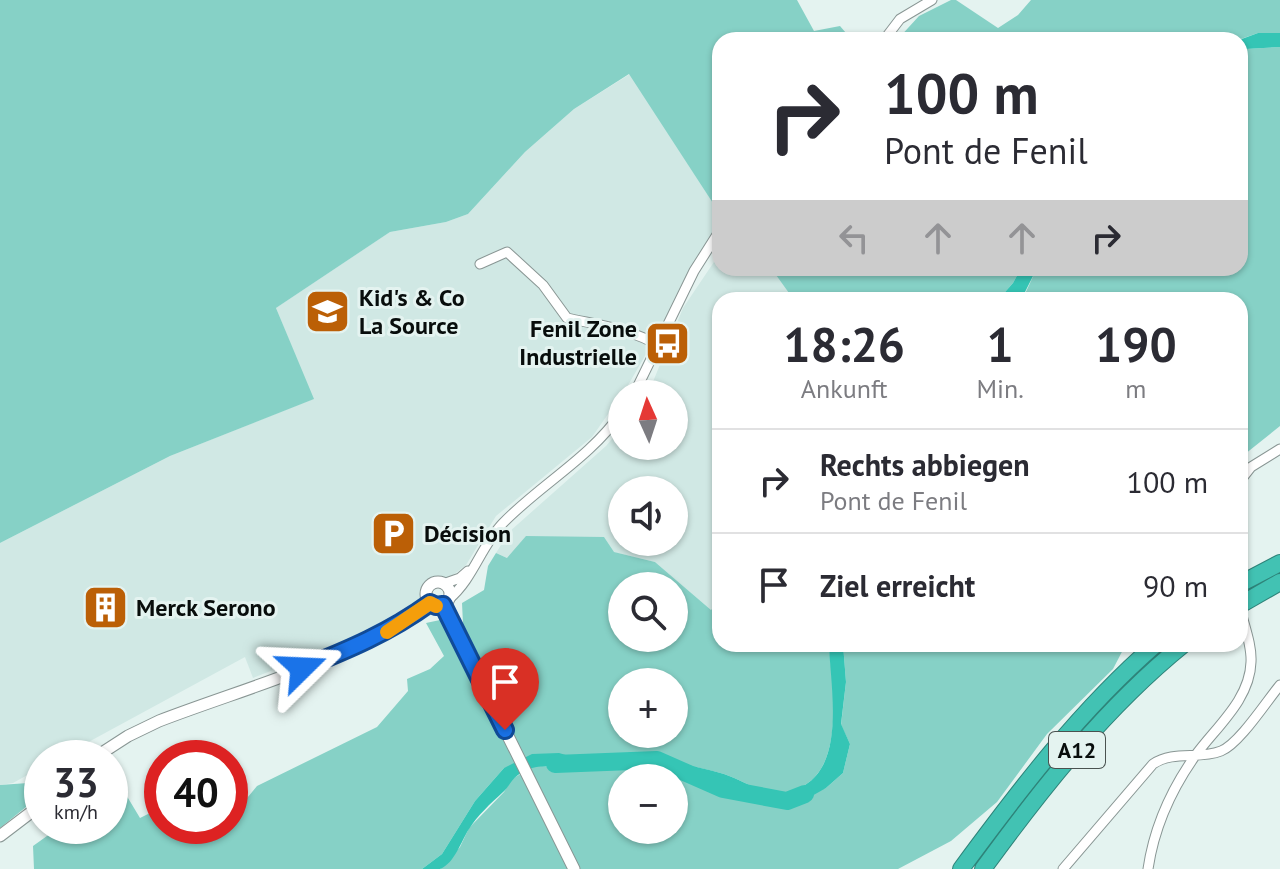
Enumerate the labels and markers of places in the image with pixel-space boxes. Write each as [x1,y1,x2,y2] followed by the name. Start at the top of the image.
[359,282,465,341] place label: Kid's & Co La Source
[304,288,352,336] school or university icon: Kid's & Co La Source
[519,313,637,372] place label: Fenil Zone Industrielle
[644,319,692,367] bus stop icon: Fenil Zone Industrielle
[369,510,417,558] parking icon: Décision
[424,518,511,549] place label: Décision
[81,584,129,632] building icon: Merck Serono
[136,592,276,623] place label: Merck Serono
[471,648,539,730] pin

